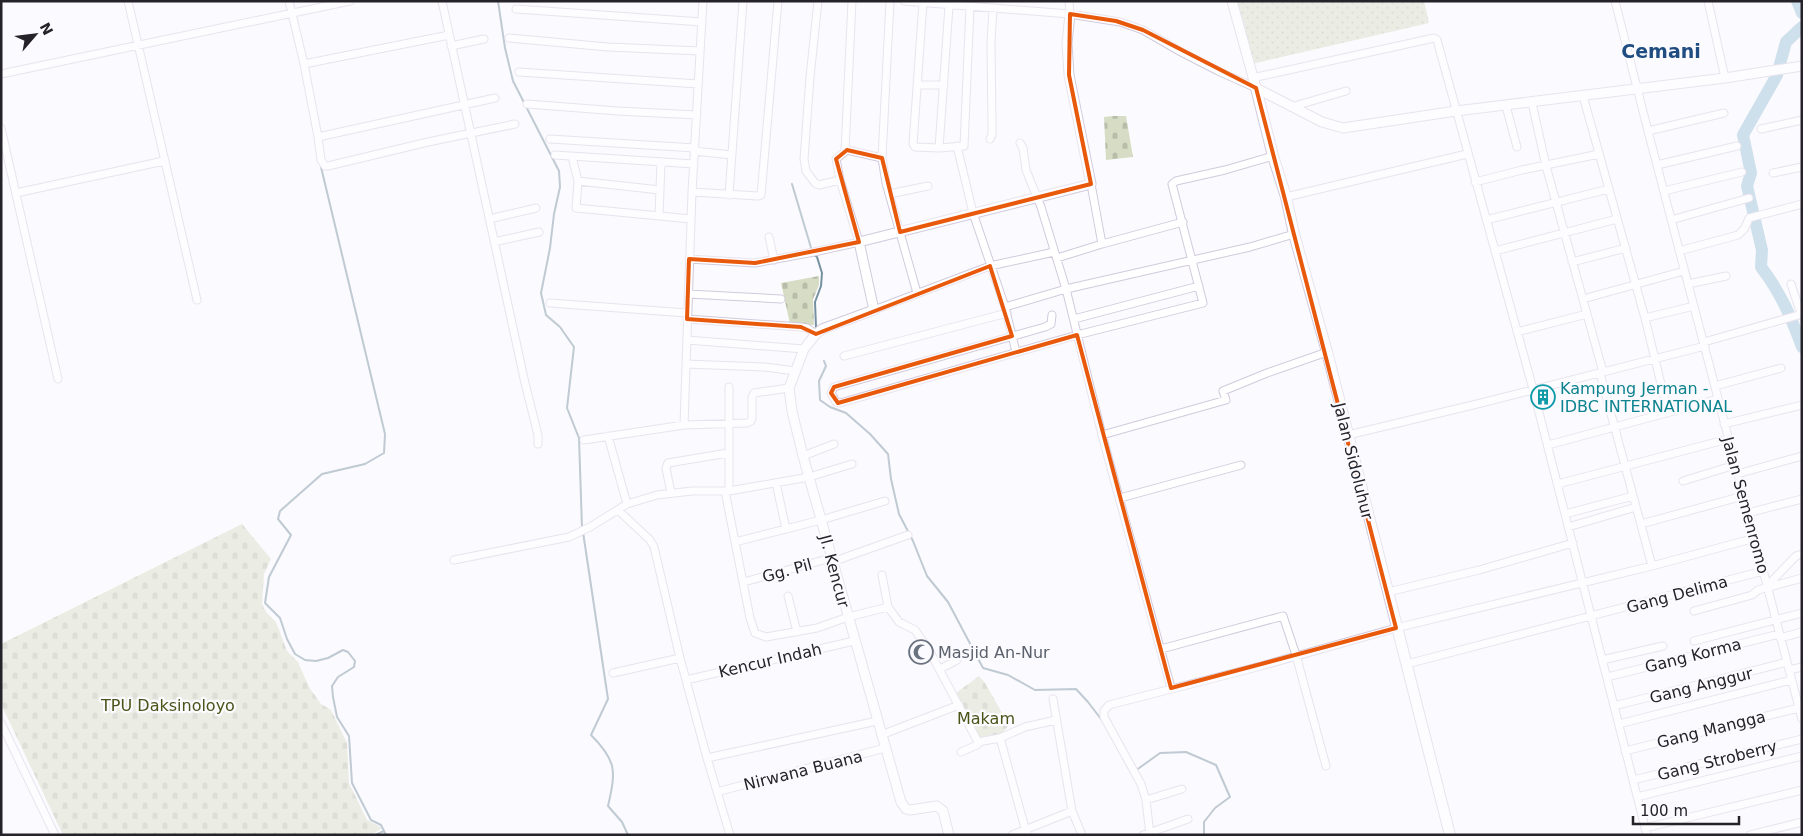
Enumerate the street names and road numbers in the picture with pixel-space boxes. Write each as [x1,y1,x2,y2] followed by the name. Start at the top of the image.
[1330,400,1377,522] street label: Jalan Sidoluhur
[1718,434,1773,576] street label: Jalan Semenromo
[815,532,853,610] street label: Jl. Kencur
[760,555,814,586] street label: Gg. Pil
[1624,572,1730,617] street label: Gang Delima
[1643,634,1743,677] street label: Gang Korma
[717,639,824,682] street label: Kencur Indah
[1648,663,1755,707] street label: Gang Anggur
[1655,707,1767,752] street label: Gang Mangga
[1655,736,1779,785] street label: Gang Stroberry
[742,747,865,794] street label: Nirwana Buana

